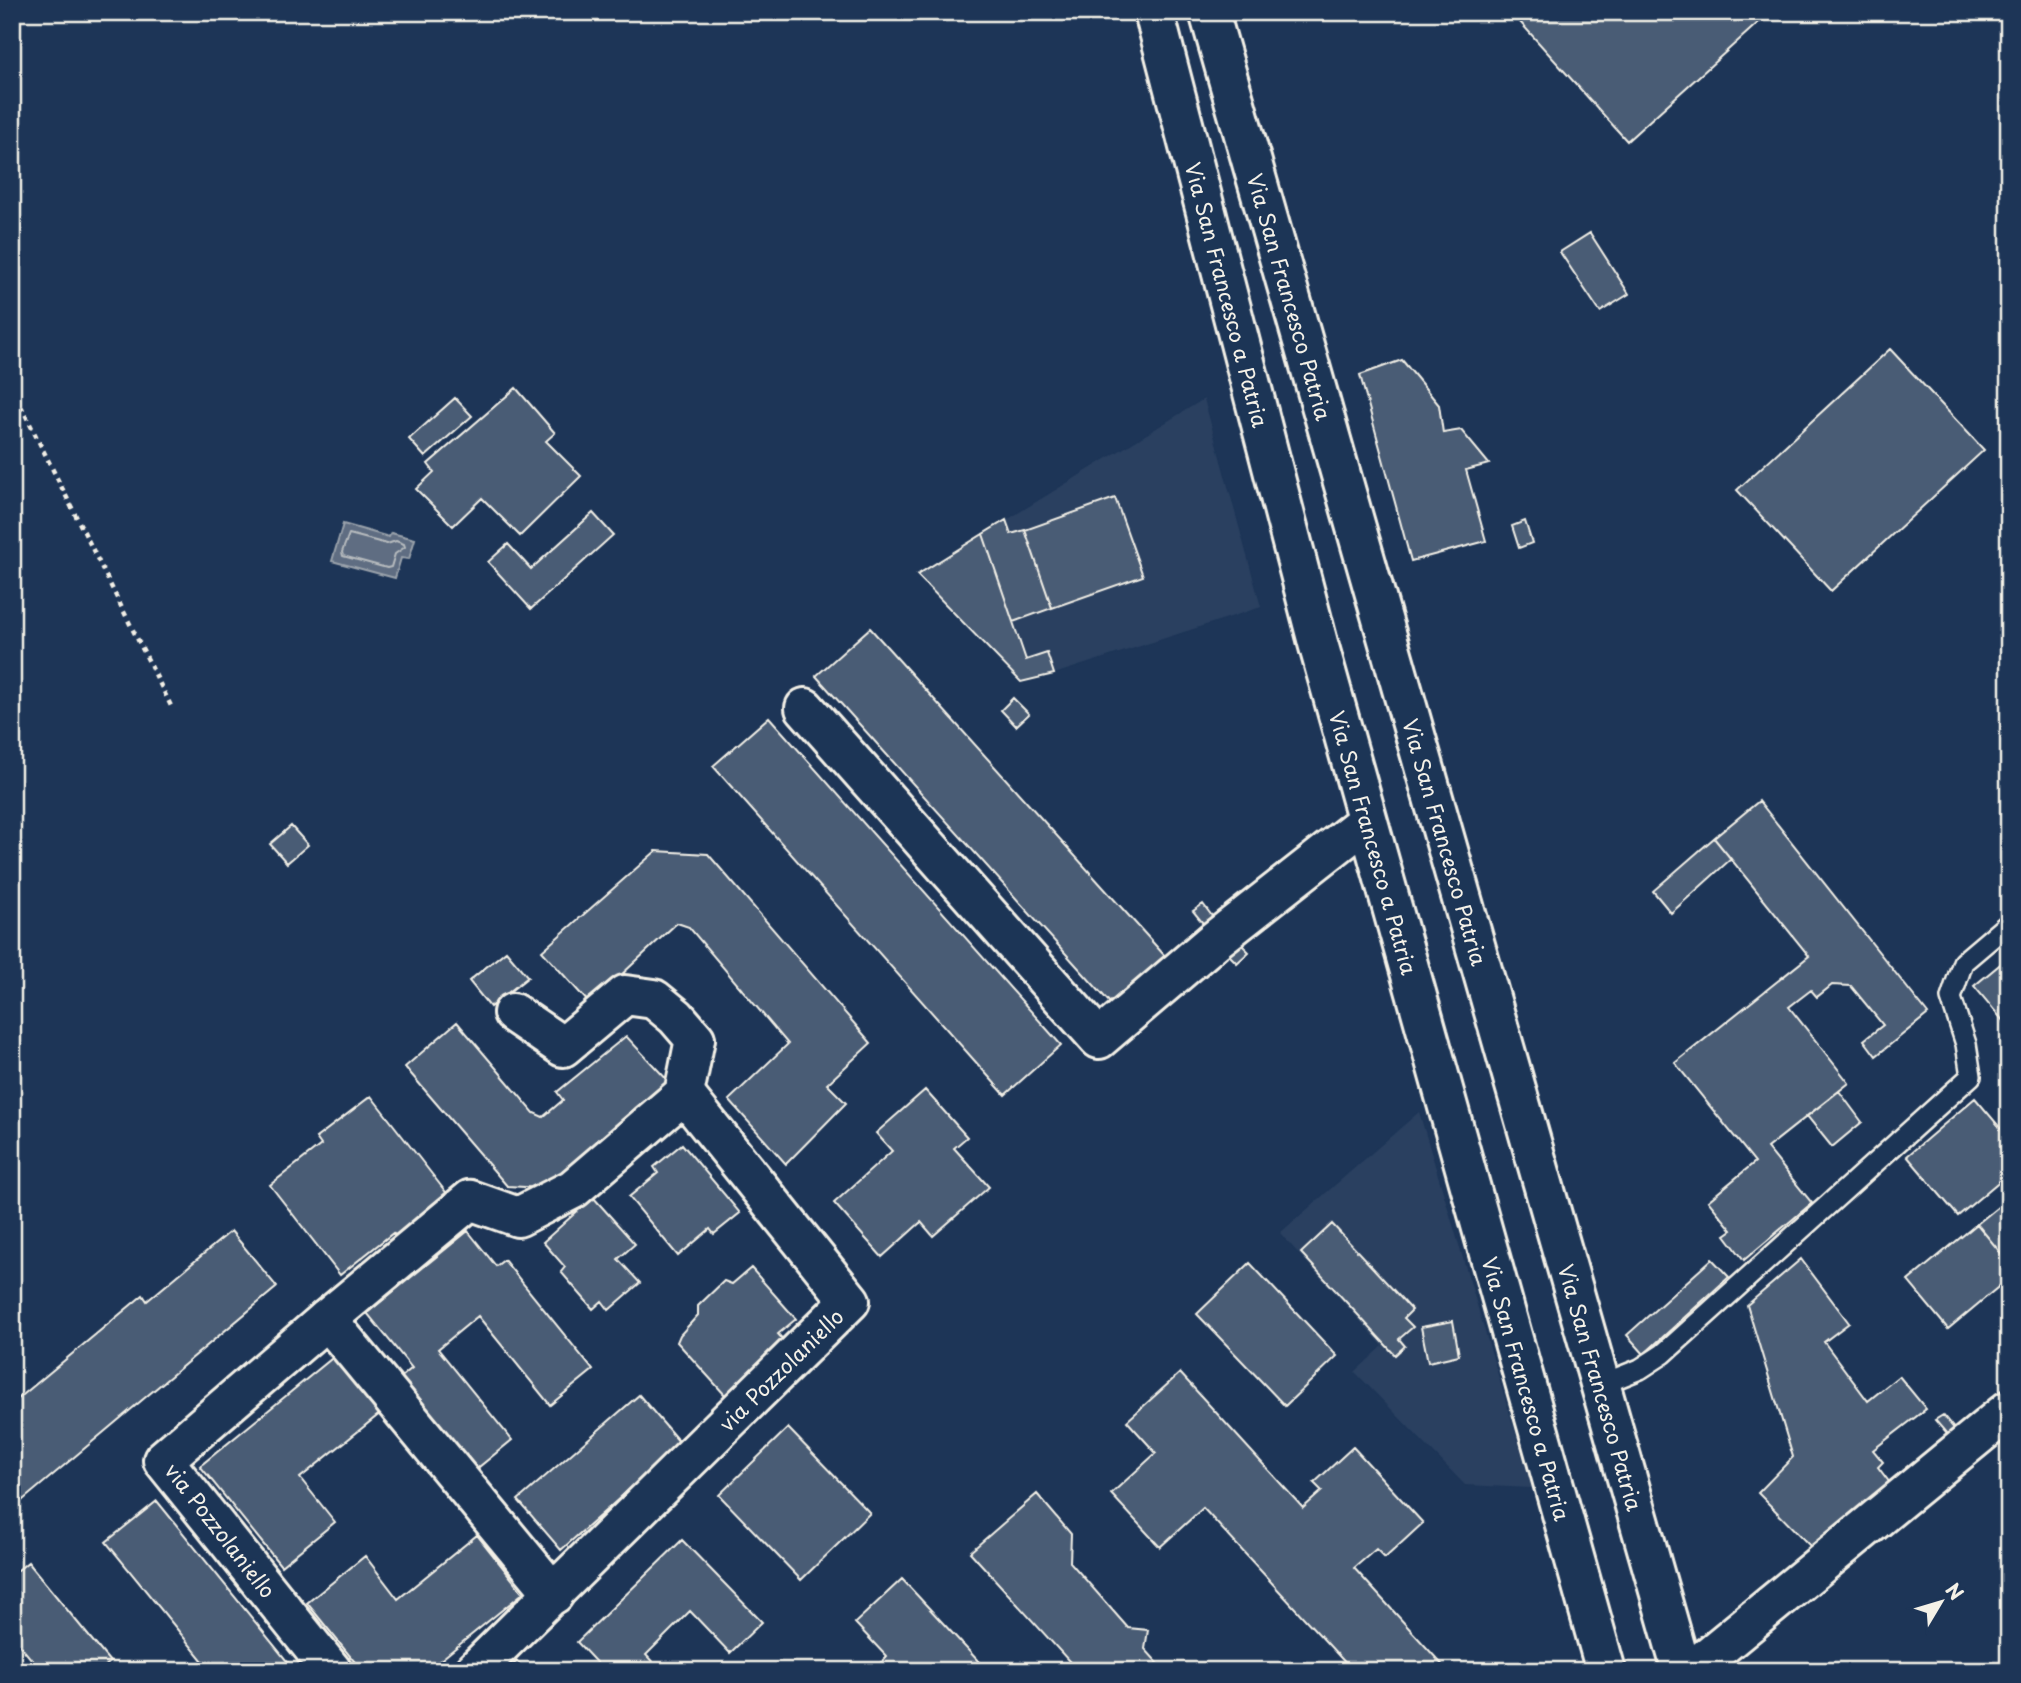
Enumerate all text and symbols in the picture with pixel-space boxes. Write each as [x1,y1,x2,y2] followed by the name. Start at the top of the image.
[1178,159,1277,431] street label: Via San Francesco a Patria
[1240,169,1341,424] street label: Via San Francesco Patria
[1322,707,1426,979] street label: Via San Francesco a Patria
[1395,715,1496,970] street label: Via San Francesco Patria
[1475,1253,1579,1525] street label: Via San Francesco a Patria
[1551,1260,1652,1515] street label: Via San Francesco Patria
[711,1301,850,1438] street label: via Pozzolaniello
[158,1456,284,1604] street label: via Pozzolaniello
[1906,1568,1976,1638] north arrow
[1940,1576,1971,1605] text: N

